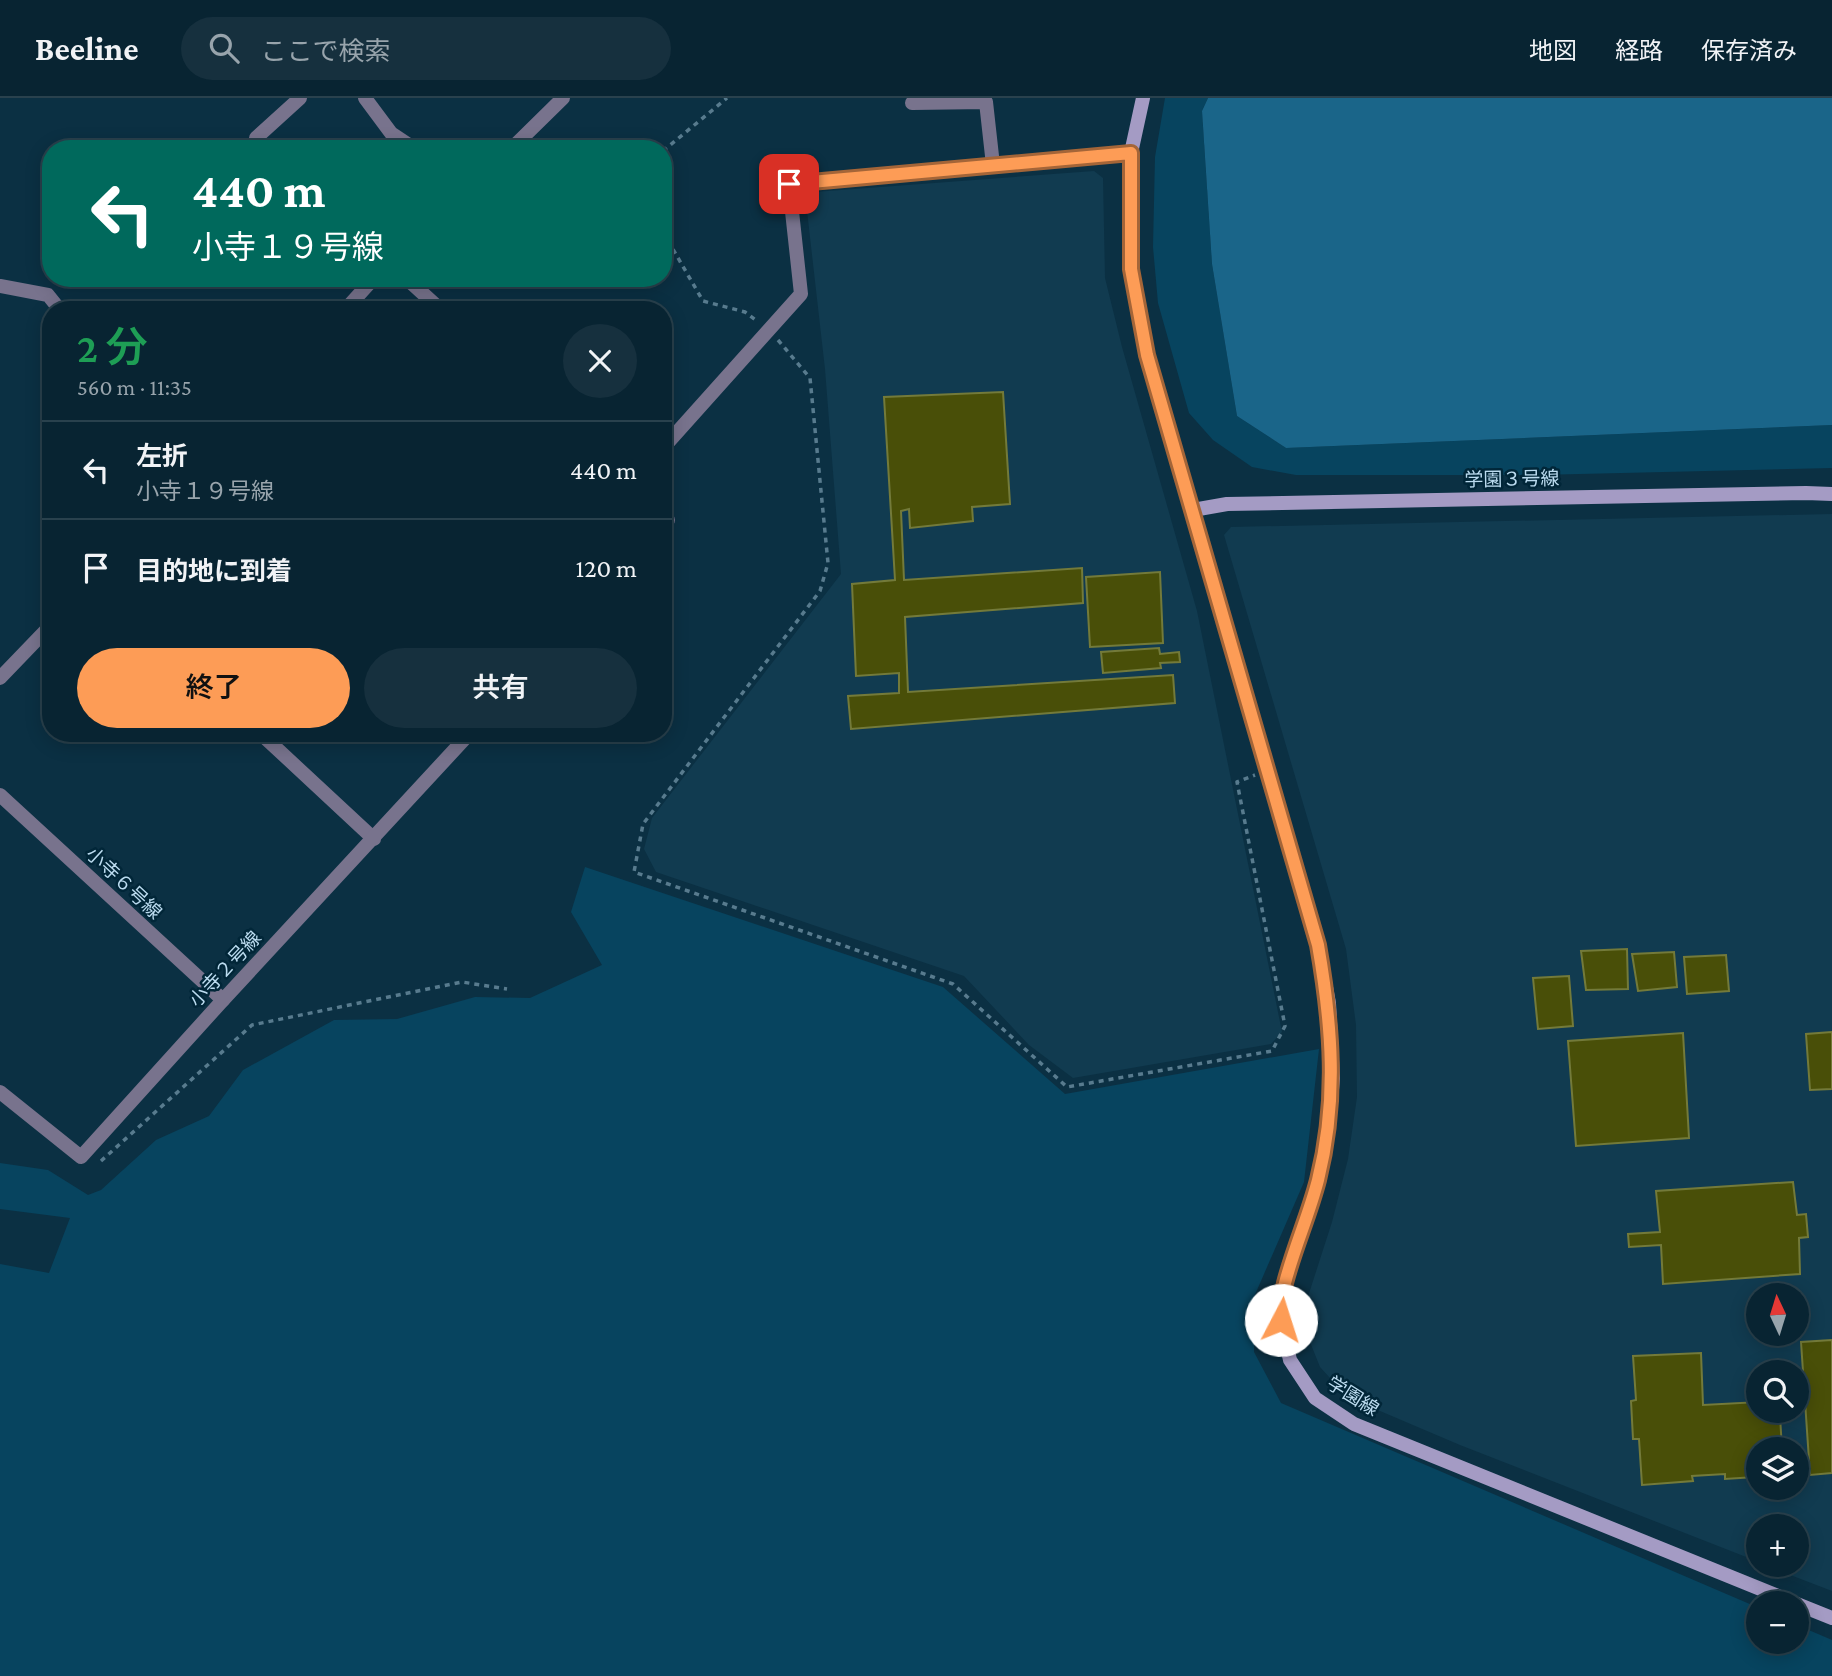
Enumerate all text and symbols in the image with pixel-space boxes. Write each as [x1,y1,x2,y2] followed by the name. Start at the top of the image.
[181,17,671,80] search box
[205,29,243,67] icon: search
[35,30,139,67] text: Beeline
[261,37,391,66] text: ここで検索
[1529,37,1577,64] text: 地図
[1615,37,1663,64] text: 経路
[1701,37,1797,64] text: 保存済み
[759,154,819,214] pin
[192,163,326,218] text: 440 m
[770,165,808,203] icon: arrive
[77,168,168,259] icon: left
[192,229,384,265] text: 小寺１９号線
[77,324,148,371] text: 2 分
[563,324,637,398] button: close
[77,374,192,400] text: 560 m · 11:35
[136,442,188,471] text: 左折
[77,451,115,489] icon: left
[570,456,637,485] text: 440 m
[1464,468,1560,490] street label: 学園３号線
[136,478,274,504] text: 小寺１９号線
[77,549,115,587] icon: arrive
[576,554,637,583] text: 120 m
[136,557,292,586] text: 目的地に到着
[77,648,350,728] button: 終了
[364,648,637,728] button: 共有
[82,843,166,923] street label: 小寺６号線
[185,927,265,1011] street label: 小寺２号線
[1244,1283,1318,1357] position arrow
[1746,1283,1810,1346] north arrow
[1746,1283,1809,1654] map controls
[1746,1360,1809,1423] button: search
[1323,1372,1383,1420] street label: 学園線
[1746,1437,1809,1500] button: layers
[1746,1514,1809,1577] button: +
[1746,1591,1809,1654] button: −

